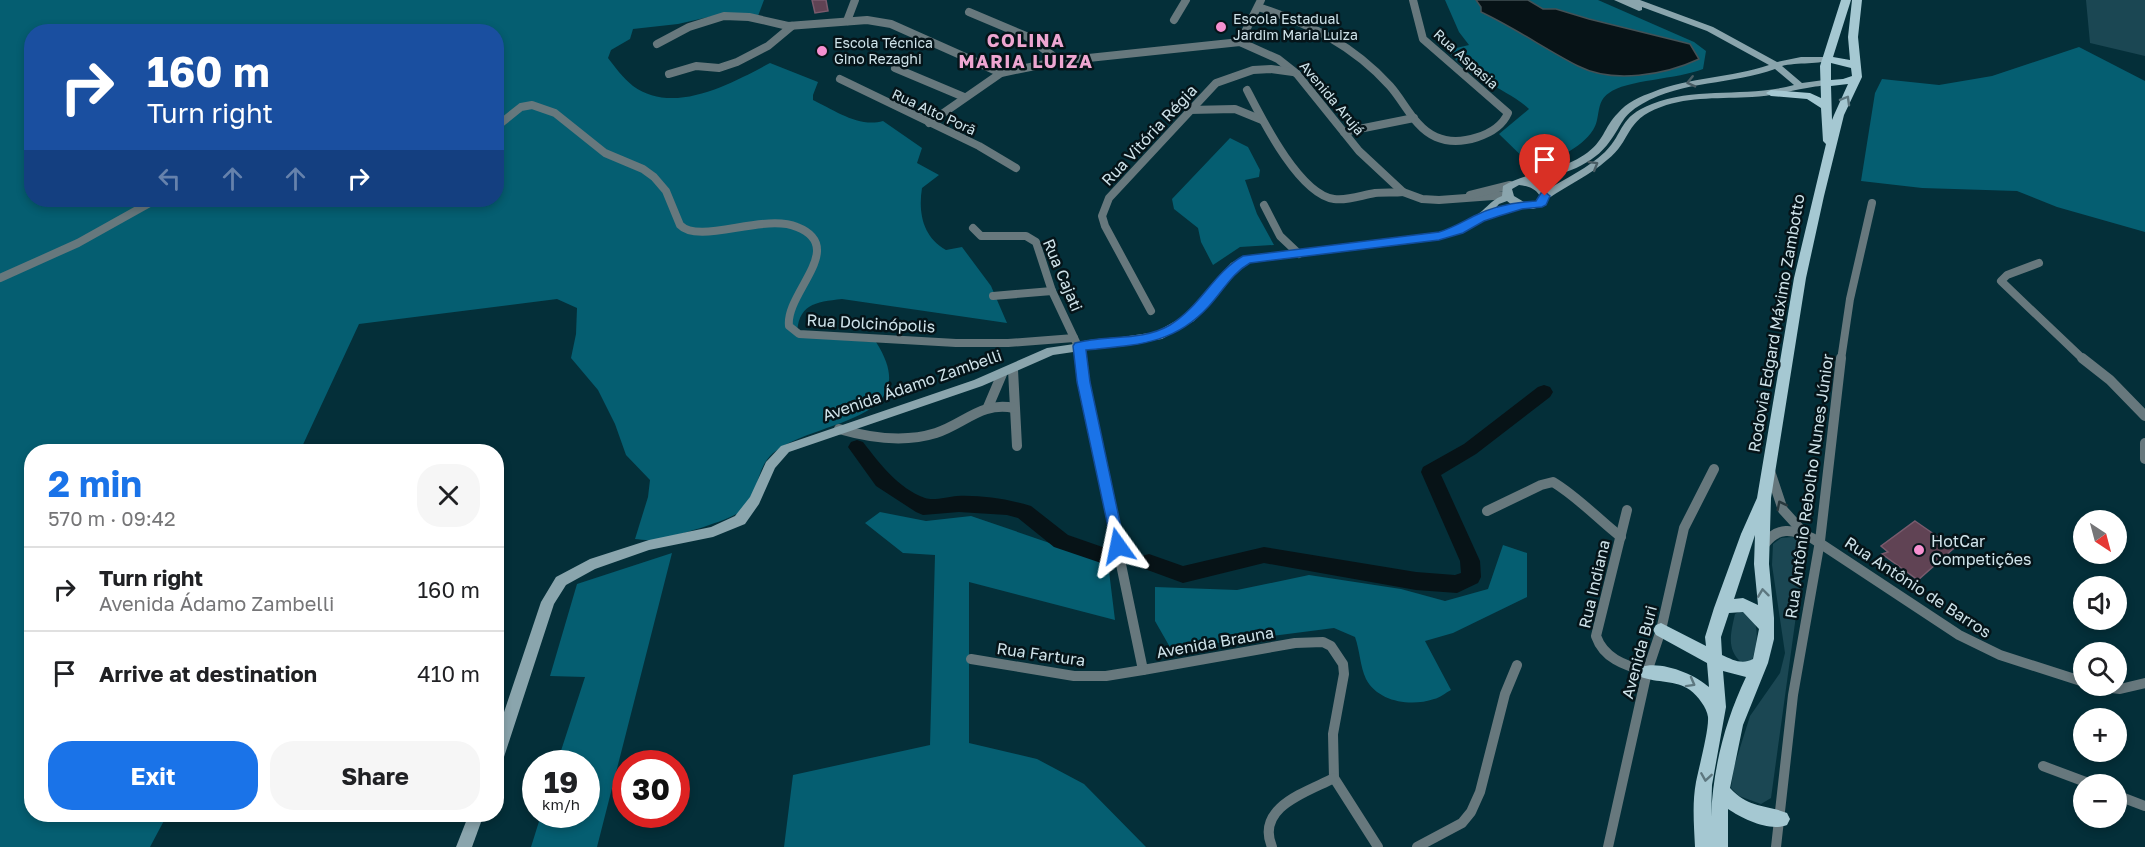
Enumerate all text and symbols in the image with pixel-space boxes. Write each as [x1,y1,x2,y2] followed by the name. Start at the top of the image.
[1233,10,1358,43] place label: Escola Estadual Jardim Maria Luiza
[1214,20,1228,34] marker: Escola Estadual Jardim Maria Luiza
[1430,25,1502,92] street label: Rua Aspasia
[959,29,1093,72] district label: COLINA MARIA LUIZA
[834,34,933,67] place label: Escola Técnica Gino Rezaghi
[815,44,829,58] marker: Escola Técnica Gino Rezaghi
[147,46,270,96] text: 160 m
[48,48,126,126] icon: right
[1296,57,1368,138] street label: Avenida Arujá
[1686,75,1696,88] one-way arrow
[1097,80,1201,190] street label: Rua Vitória Régia
[890,85,979,138] street label: Rua Alto Porã
[1839,96,1851,106] one-way arrow
[147,97,273,129] text: Turn right
[1519,134,1570,196] pin
[1528,143,1561,176] icon: arrive
[1588,160,1598,172] one-way arrow
[153,162,186,195] icon: left
[216,162,249,195] icon: ahead
[279,162,312,195] icon: ahead
[342,162,375,195] icon: right
[1743,192,1809,454] street label: Rodovia Edgard Máximo Zambotto
[1039,236,1087,314] street label: Rua Cajati
[806,310,936,336] street label: Rua Dolcinópolis
[820,345,1004,425] street label: Avenida Ádamo Zambelli
[1780,352,1838,620] street label: Rua Antônio Rebolho Nunes Júnior
[48,462,142,505] text: 2 min
[417,464,480,527] button: close
[1777,501,1789,512] one-way arrow
[48,506,176,530] text: 570 m · 09:42
[2073,510,2127,564] north arrow
[2073,510,2127,828] map controls
[1086,514,1150,578] position arrow
[1931,531,2032,569] place label: HotCar Competições
[1841,532,1995,642] street label: Rua Antônio de Barros
[1574,538,1614,630] street label: Rua Indiana
[1912,543,1926,557] marker: HotCar Competições
[99,564,203,591] text: Turn right
[48,573,81,606] icon: right
[417,576,480,603] text: 160 m
[2073,576,2127,630] button: sound
[1758,588,1770,598] one-way arrow
[99,591,334,615] text: Avenida Ádamo Zambelli
[1617,603,1661,701] street label: Avenida Buri
[1155,622,1275,662] street label: Avenida Brauna
[995,638,1087,670] street label: Rua Fartura
[2073,642,2127,696] button: search
[48,657,81,690] icon: arrive
[99,660,317,687] text: Arrive at destination
[417,660,480,687] text: 410 m
[1685,676,1696,687] one-way arrow
[2073,708,2127,762] button: +
[48,741,258,810] button: Exit
[270,741,480,810] button: Share
[612,750,690,828] speed limit sign: 30
[544,764,578,800] text: 19
[1700,772,1712,781] one-way arrow
[2073,774,2127,828] button: −
[542,795,580,813] text: km/h

